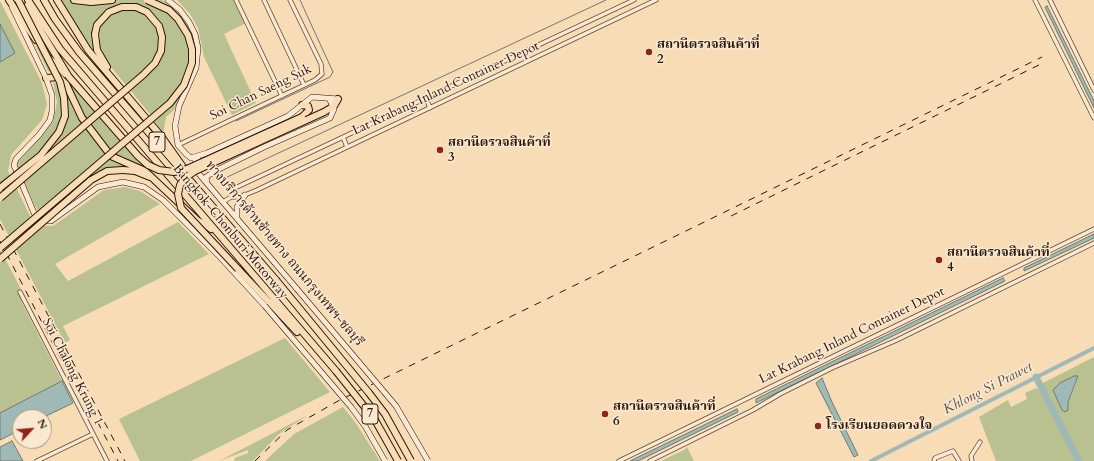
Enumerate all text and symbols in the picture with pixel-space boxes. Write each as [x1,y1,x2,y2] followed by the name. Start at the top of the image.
[657,37,760,68] place label: สถานีตรวจสินค้าที่ 2
[350,39,542,139] street label: Lat Krabang Inland Container Depot
[644,47,654,57] marker: สถานีตรวจสินค้าที่ 2
[208,62,314,124] street label: Soi Chan Saeng Suk
[149,132,165,152] road number: 7
[448,135,551,166] place label: สถานีตรวจสินค้าที่ 3
[435,145,445,155] marker: สถานีตรวจสินค้าที่ 3
[202,158,366,350] street label: ทางบริการด้านซ้ายทาง ถนนกรุงเทพฯ-ชลบุรี
[169,161,291,303] street label: Bangkok-Chonburi Motorway
[947,245,1050,276] place label: สถานีตรวจสินค้าที่ 4
[934,255,944,265] marker: สถานีตรวจสินค้าที่ 4
[757,284,947,388] street label: Lat Krabang Inland Container Depot
[38,316,106,428] street label: Soi Chalong Krung 1
[941,359,1035,419] water label: Khlong Si Prawet
[613,399,716,430] place label: สถานีตรวจสินค้าที่ 6
[362,404,378,424] road number: 7
[12,409,52,449] north arrow
[600,409,610,419] marker: สถานีตรวจสินค้าที่ 6
[33,416,51,432] text: N
[826,418,932,434] place label: โรงเรียนยอดดวงใจ
[813,421,823,431] marker: โรงเรียนยอดดวงใจ

